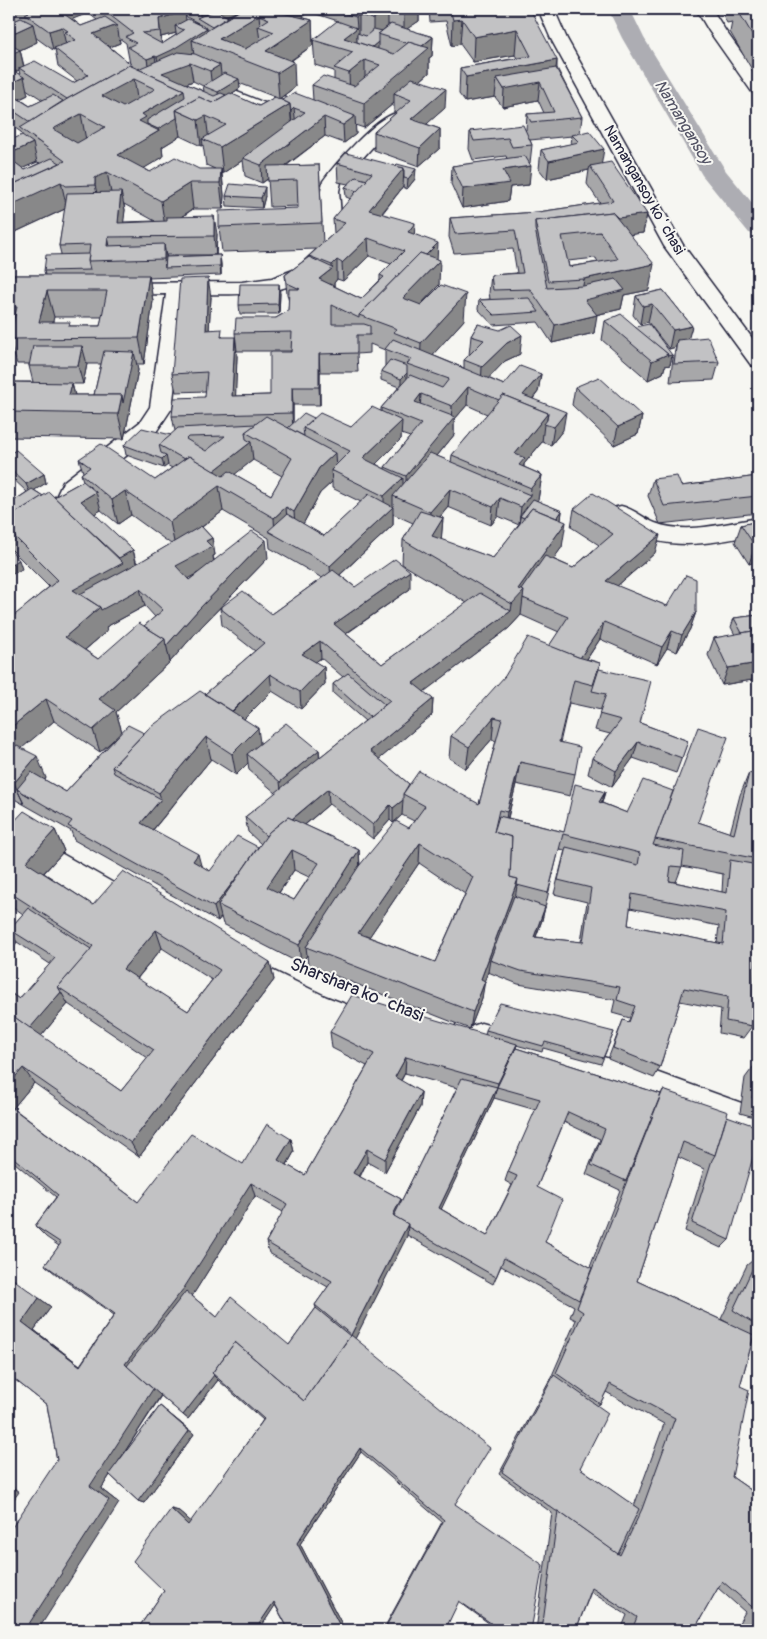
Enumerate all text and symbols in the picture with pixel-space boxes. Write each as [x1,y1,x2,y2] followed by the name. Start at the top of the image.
[650,76,717,170] water label: Namangansoy
[599,122,689,258] street label: Namangansoy koʻchasi
[287,953,427,1027] street label: Sharshara koʻchasi

